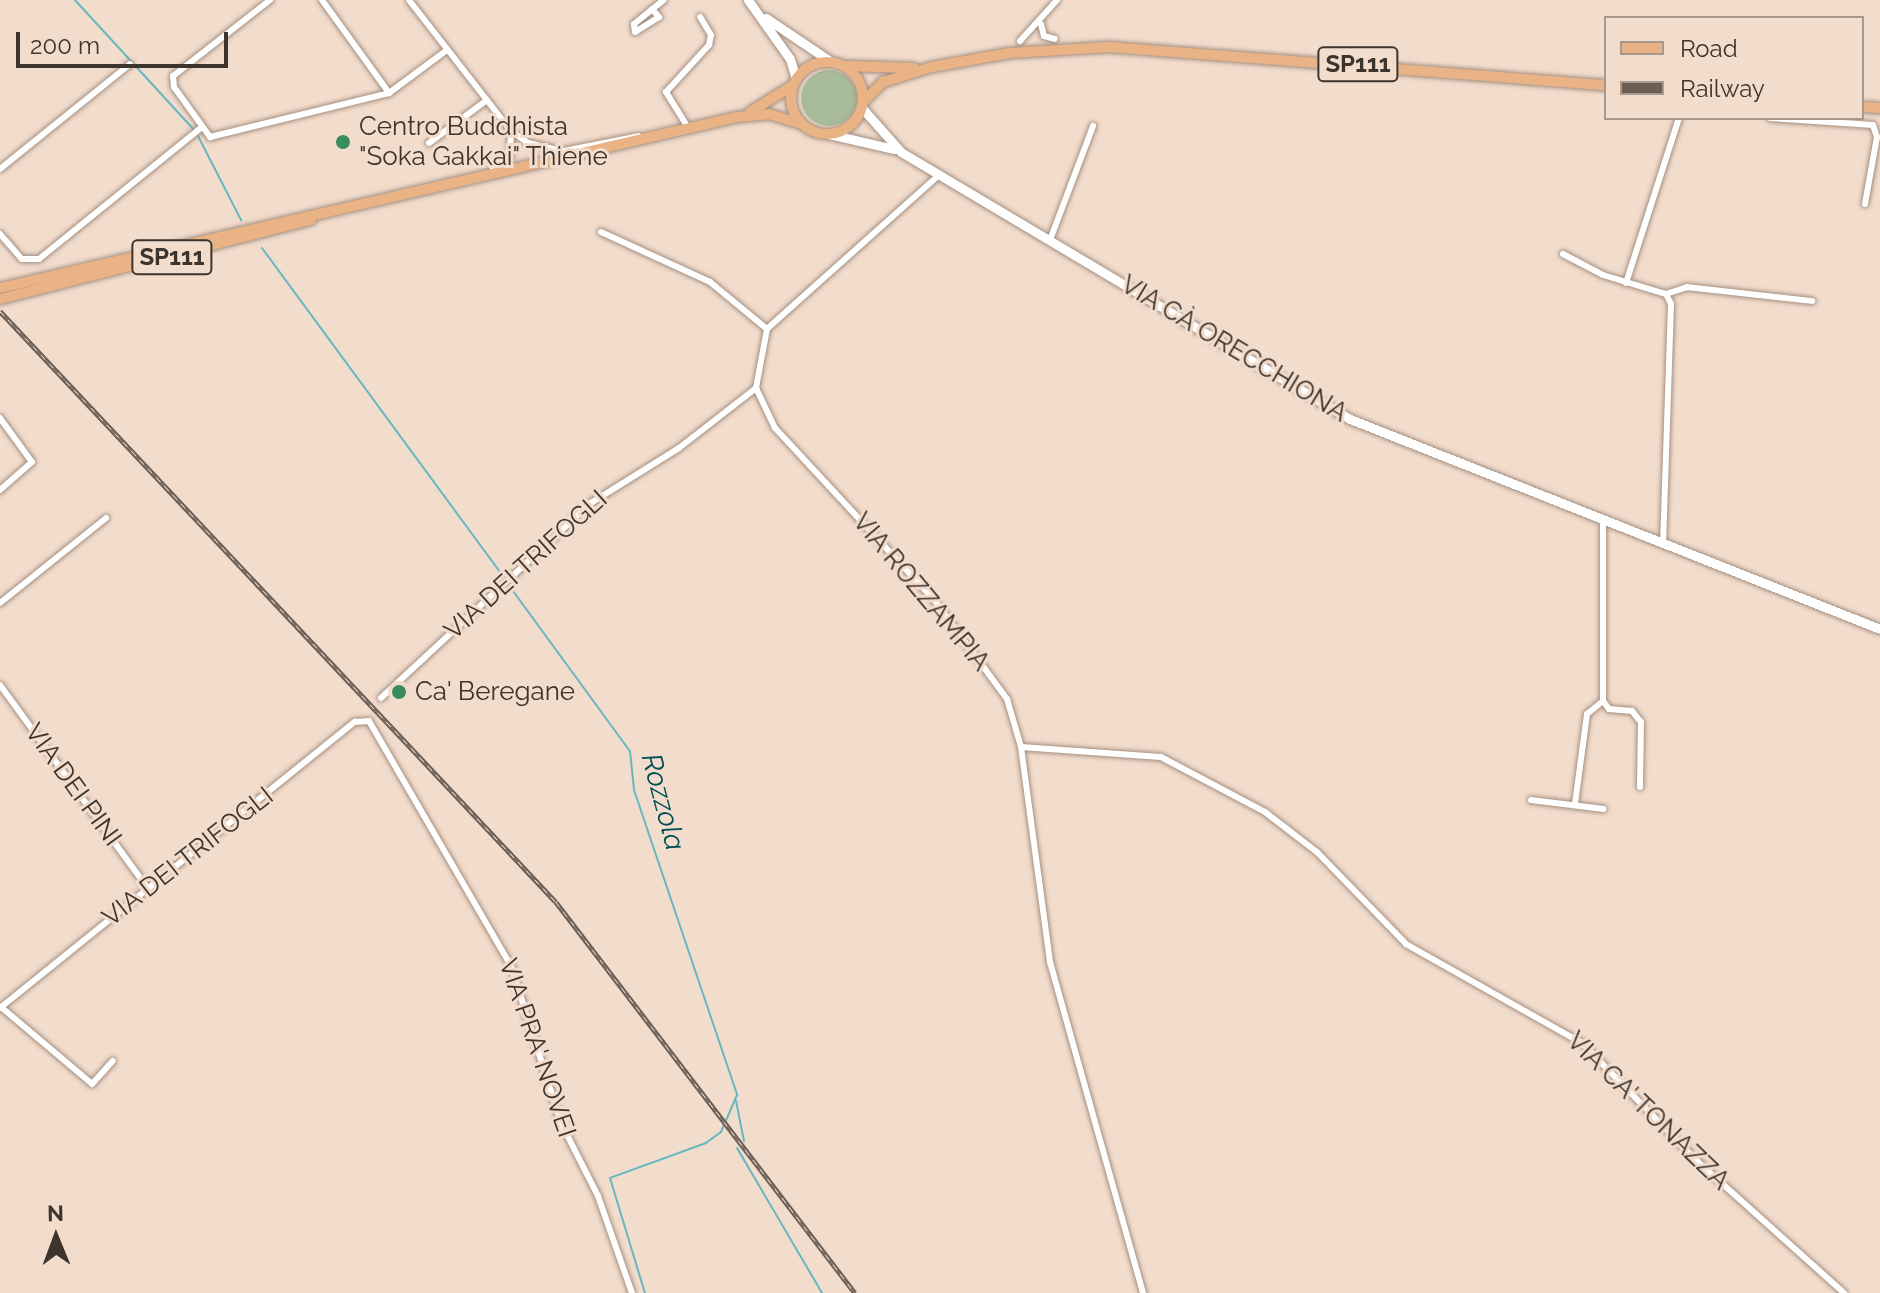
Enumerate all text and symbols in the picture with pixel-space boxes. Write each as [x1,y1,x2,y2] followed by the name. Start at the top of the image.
[20,16,232,66] scale bar
[1604,16,1864,120] legend
[30,31,100,60] text: 200 m
[1680,34,1738,63] text: Road
[1316,44,1400,84] road number: SP111
[1680,74,1765,103] text: Railway
[359,111,609,172] place label: Centro Buddhista "Soka Gakkai" Thiene
[334,133,352,151] marker: Centro Buddhista "Soka Gakkai" Thiene
[130,237,214,277] road number: SP111
[1114,269,1354,429] street label: VIA CÀ ORECCHIONA
[438,483,614,647] street label: VIA DEI TRIFOGLI
[846,506,996,678] street label: VIA ROZZAMPIA
[415,676,576,708] place label: Ca' Beregane
[390,683,408,701] marker: Ca' Beregane
[18,717,128,853] street label: VIA DEI PINI
[634,750,692,854] water label: Rozzola
[96,780,280,934] street label: VIA DEI TRIFOGLI
[492,954,582,1142] street label: VIA PRA' NOVEI
[1559,1025,1737,1197] street label: VIA CA' TONAZZA
[16,1197,96,1277] north arrow
[47,1200,64,1226] text: N

